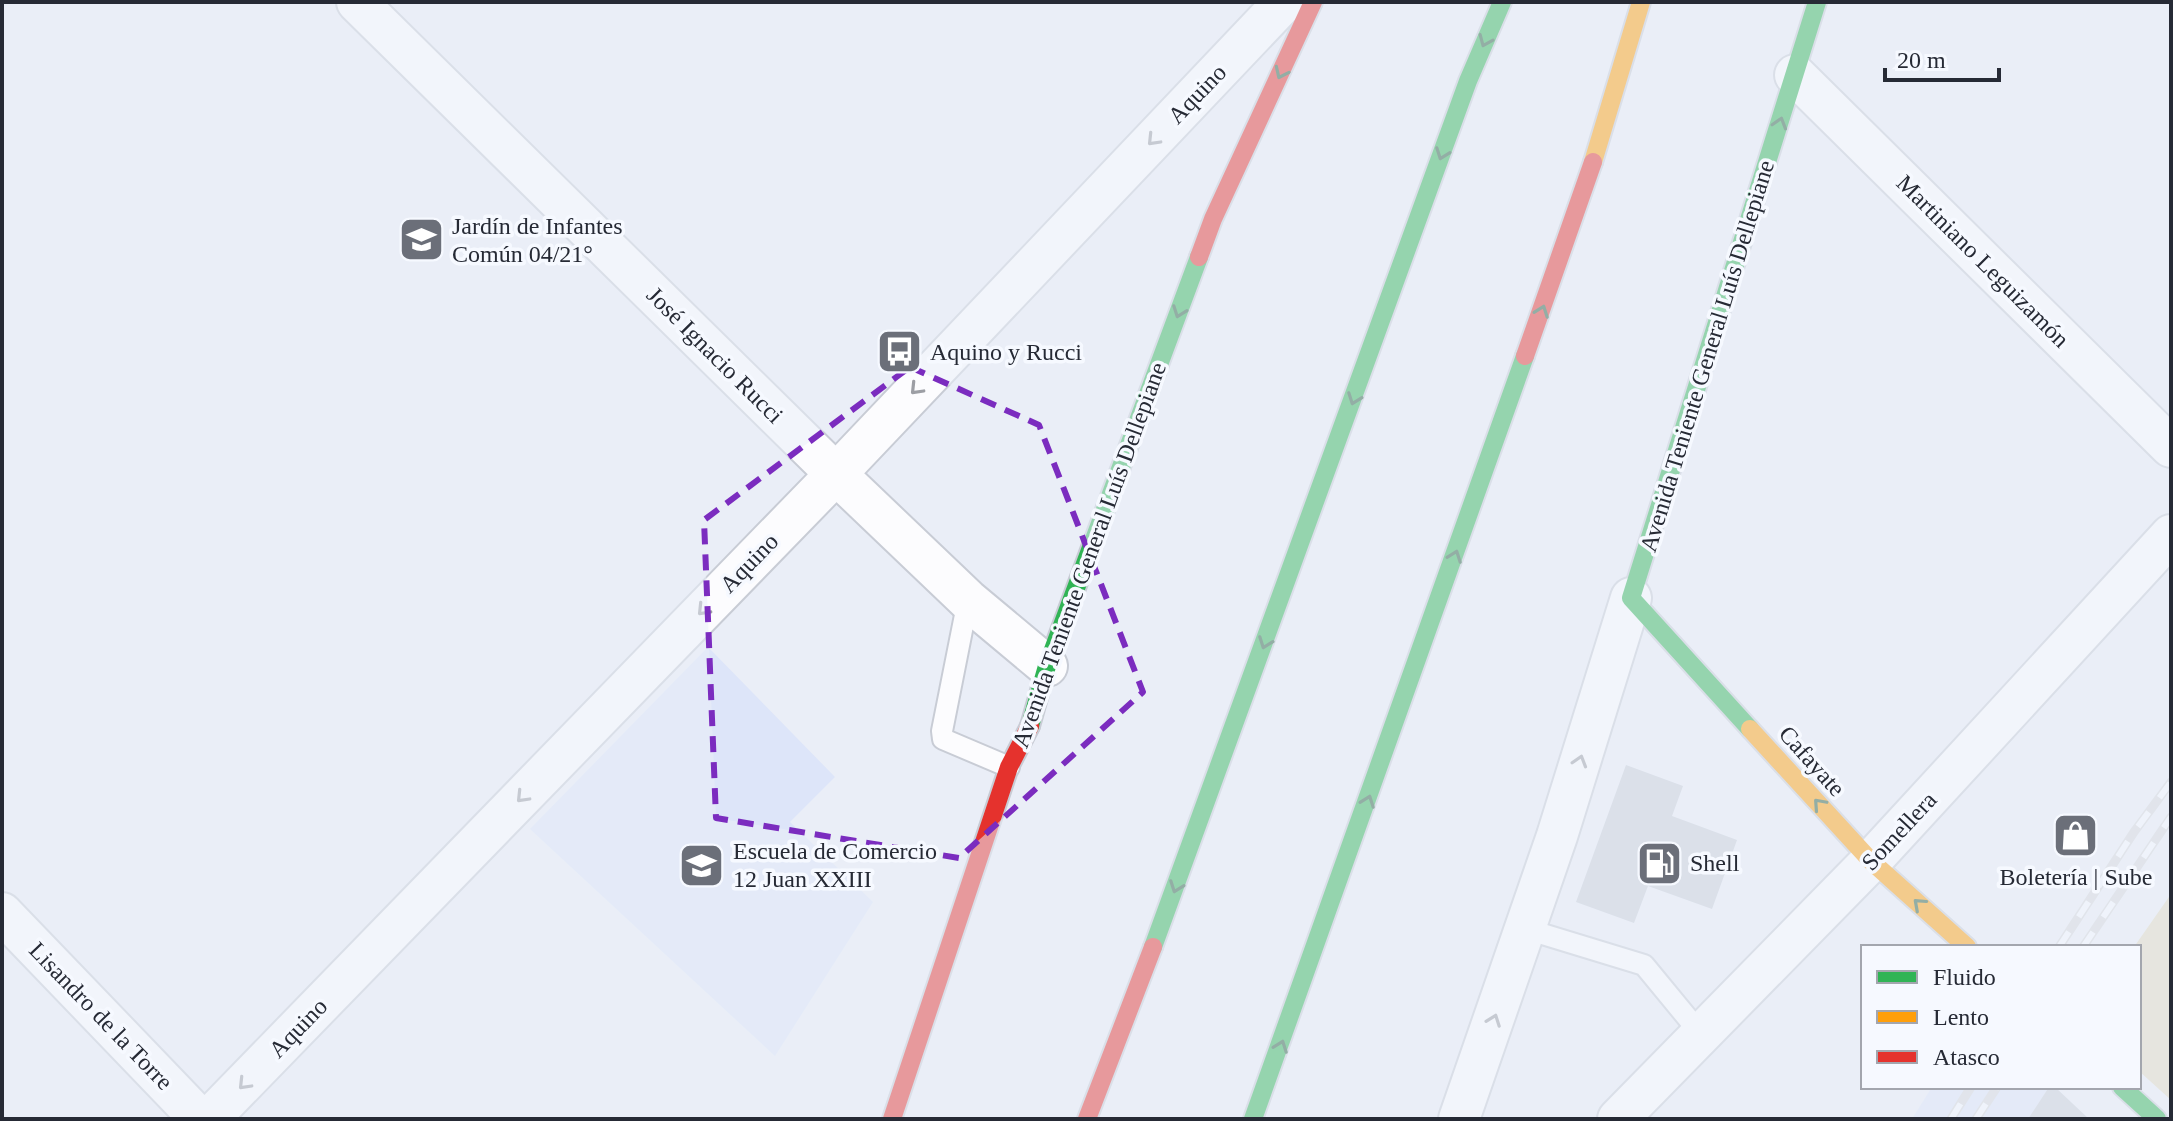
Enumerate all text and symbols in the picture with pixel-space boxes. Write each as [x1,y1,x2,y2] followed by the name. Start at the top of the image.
[1885,32,1999,82] scale bar
[1478,33,1495,47] one-way arrow
[1897,47,1946,73] text: 20 m
[1163,59,1231,129] street label: Aquino
[1275,65,1291,79] one-way arrow
[1771,116,1787,130] one-way arrow
[1149,130,1163,145] one-way arrow
[1435,146,1452,160] one-way arrow
[1635,157,1779,555] street label: Avenida Teniente General Luís Dellepiane
[1892,170,2074,352] street label: Martiniano Leguizamón
[452,213,623,267] place label: Jardín de Infantes Común 04/21°
[397,216,445,264] school or university icon: Jardín de Infantes Común 04/21°
[642,282,789,429] street label: José Ignacio Rucci
[1172,304,1189,318] one-way arrow
[1532,305,1548,319] one-way arrow
[875,328,923,376] bus stop icon: Aquino y Rucci
[930,339,1082,365] place label: Aquino y Rucci
[1007,359,1171,751] street label: Avenida Teniente General Luís Dellepiane
[911,380,926,394] one-way arrow
[1347,391,1364,405] one-way arrow
[715,528,783,598] street label: Aquino
[1445,550,1461,564] one-way arrow
[698,601,712,615] one-way arrow
[1258,635,1275,649] one-way arrow
[1774,721,1850,801] street label: Cafayate
[1571,755,1587,769] one-way arrow
[1856,786,1942,875] street label: Somellera
[517,788,531,802] one-way arrow
[1358,795,1374,809] one-way arrow
[1814,798,1828,813] one-way arrow
[2052,811,2100,859] shop icon: Boletería | Sube
[733,838,937,892] place label: Escuela de Comercio 12 Juan XXIII
[1635,839,1683,887] fuel station icon: Shell
[678,841,726,889] school or university icon: Escuela de Comercio 12 Juan XXIII
[1690,850,1740,876] place label: Shell
[2000,864,2152,890] place label: Boletería | Sube
[1169,879,1185,893] one-way arrow
[1914,899,1928,913] one-way arrow
[24,937,178,1095] street label: Lisandro de la Torre
[1861,945,2141,1089] legend
[1933,964,1996,990] text: Fluido
[264,993,332,1063] street label: Aquino
[1933,1004,1989,1030] text: Lento
[1484,1014,1501,1028] one-way arrow
[1271,1040,1287,1054] one-way arrow
[1933,1044,2000,1070] text: Atasco
[238,1075,253,1089] one-way arrow

